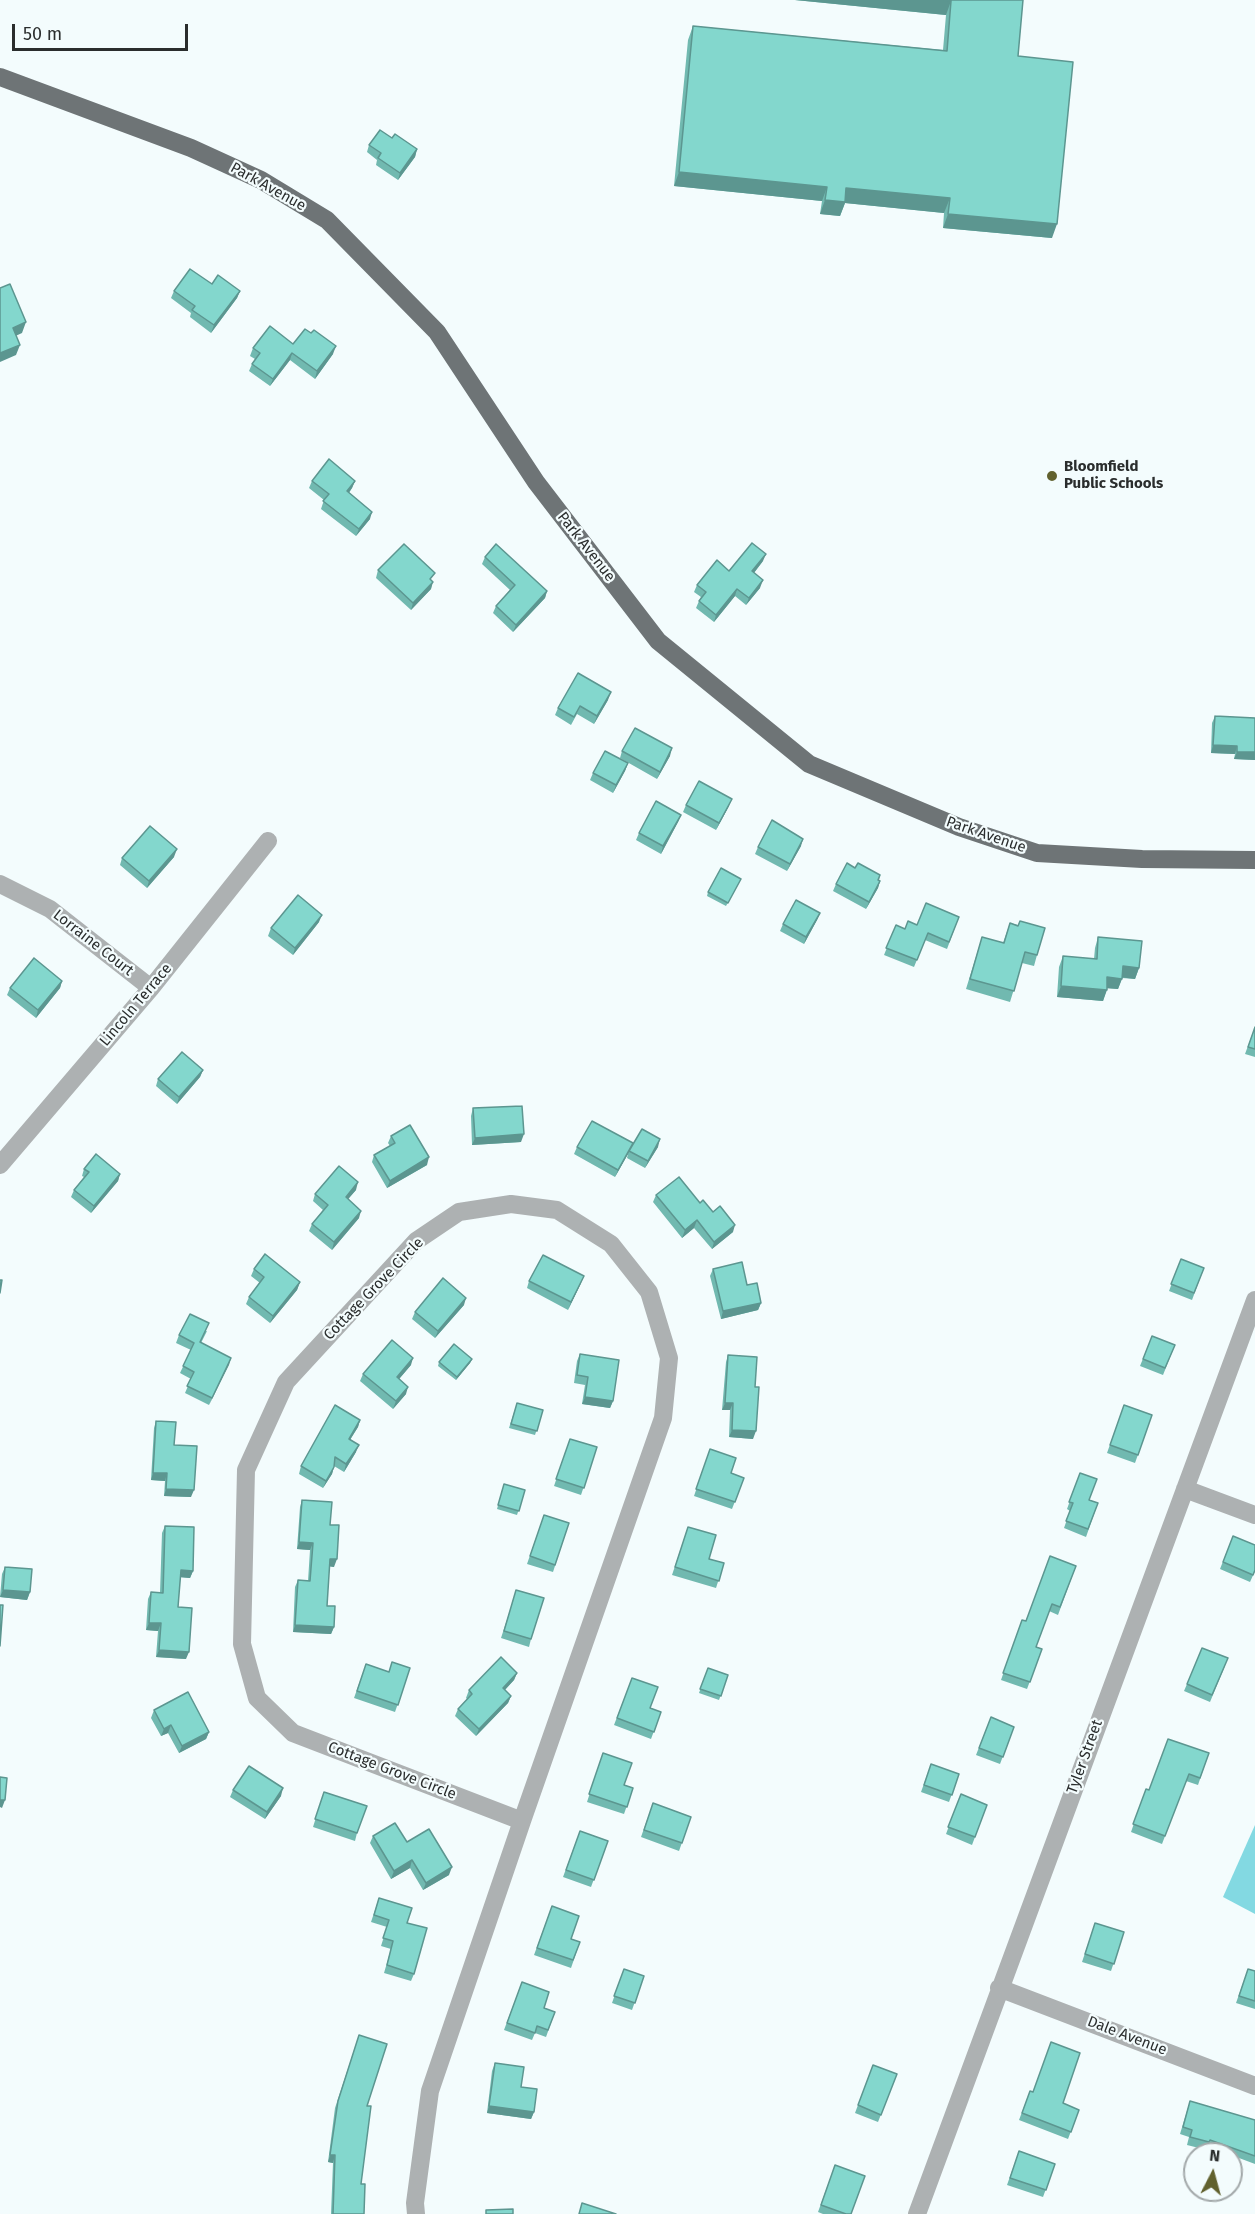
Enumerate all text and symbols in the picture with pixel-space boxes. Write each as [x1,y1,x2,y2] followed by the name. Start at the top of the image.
[15,12,190,50] scale bar
[23,23,62,45] text: 50 m
[227,159,309,215] street label: Park Avenue
[1064,458,1163,493] place label: Bloomfield Public Schools
[1045,469,1059,483] marker: Bloomfield Public Schools
[553,509,619,585] street label: Park Avenue
[944,813,1028,857] street label: Park Avenue
[49,906,137,980] street label: Lorraine Court
[96,960,176,1050] street label: Lincoln Terrace
[320,1234,428,1344] street label: Cottage Grove Circle
[1063,1718,1107,1796] street label: Tyler Street
[325,1738,459,1804] street label: Cottage Grove Circle
[1085,2013,1169,2059] street label: Dale Avenue
[1183,2142,1243,2202] north arrow
[1208,2146,1221,2166] text: N

